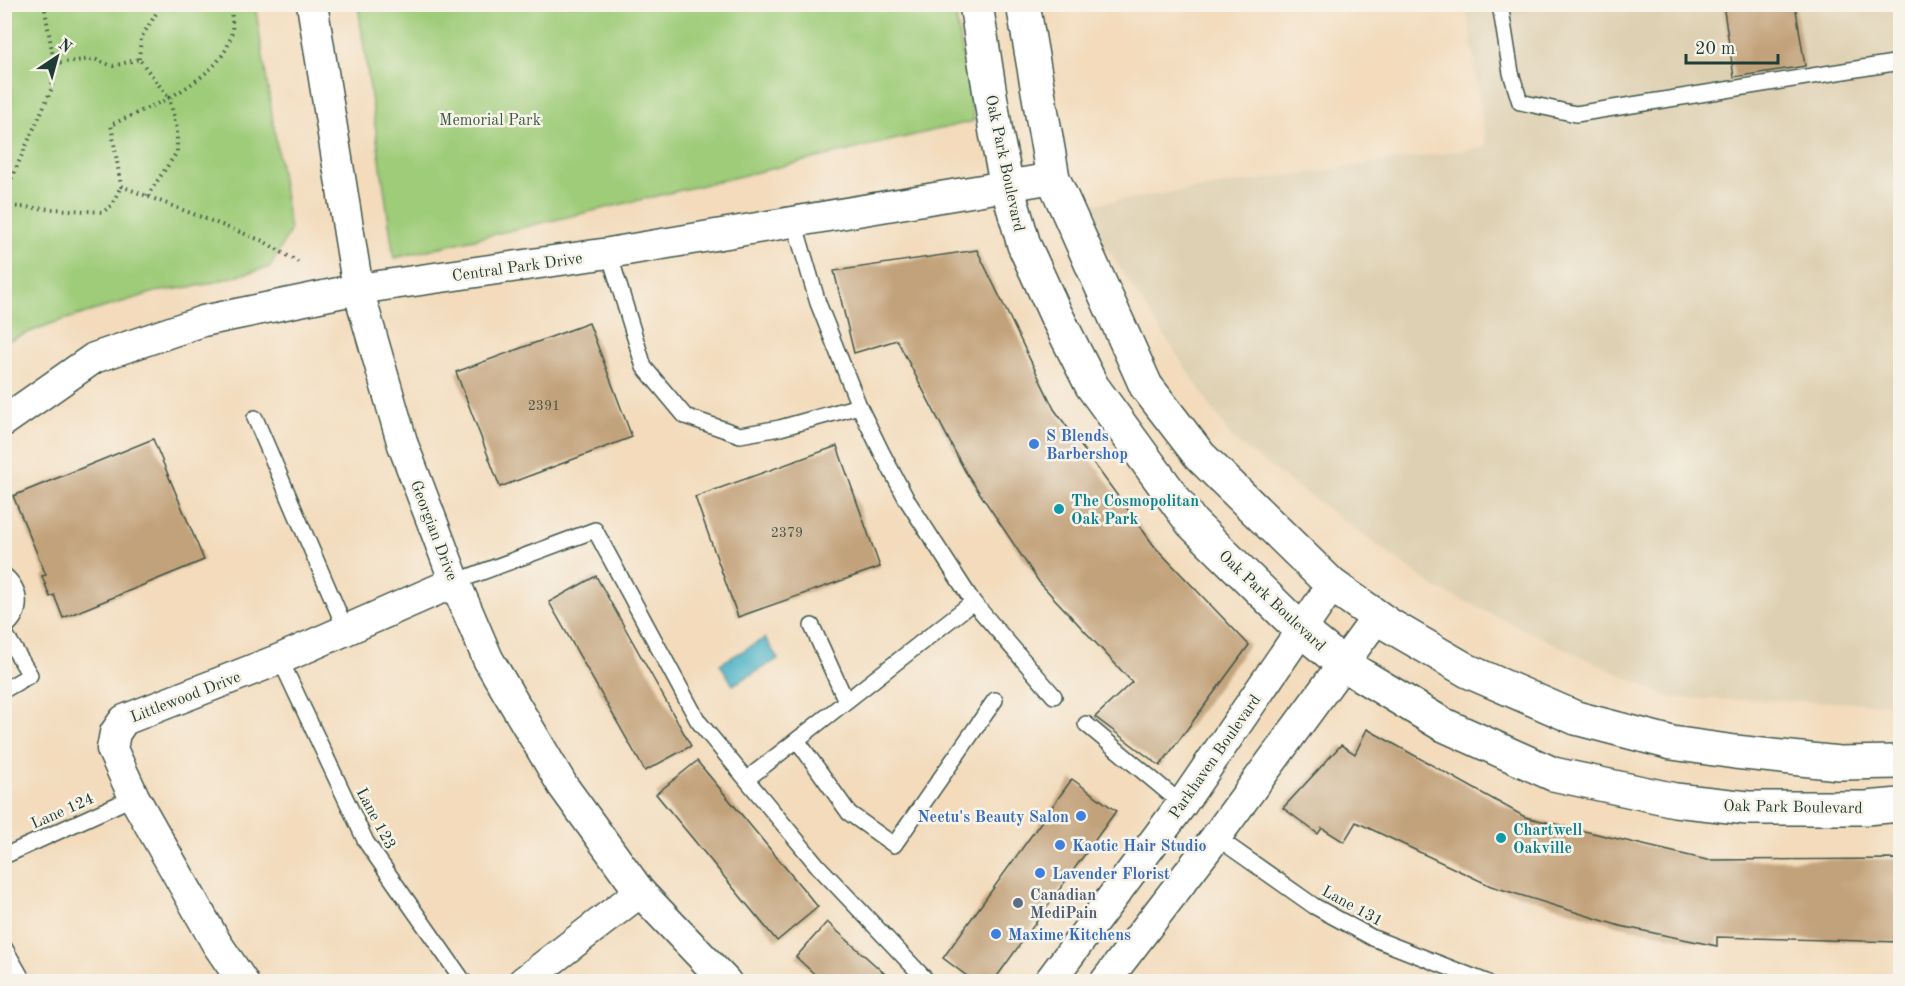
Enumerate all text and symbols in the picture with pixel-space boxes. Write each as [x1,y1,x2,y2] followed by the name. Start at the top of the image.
[27,27,87,87] north arrow
[1686,27,1778,65] scale bar
[55,36,75,57] text: N
[1695,40,1735,58] text: 20 m
[982,94,1026,233] street label: Oak Park Boulevard
[439,113,541,129] park label: Memorial Park
[451,251,583,285] street label: Central Park Drive
[528,399,560,413] house number: 2391
[1046,429,1128,463] place label: S Blends Barbershop
[1027,437,1041,451] marker: S Blends Barbershop
[407,478,460,583] street label: Georgian Drive
[1071,494,1199,528] place label: The Cosmopolitan Oak Park
[1052,502,1066,516] marker: The Cosmopolitan Oak Park
[771,526,803,540] house number: 2379
[1215,548,1328,655] street label: Oak Park Boulevard
[128,669,243,726] street label: Littlewood Drive
[1167,692,1264,822] street label: Parkhaven Boulevard
[352,786,398,852] street label: Lane 123
[29,791,97,833] street label: Lane 124
[1723,799,1863,817] street label: Oak Park Boulevard
[1074,809,1088,823] marker: Neetu's Beauty Salon
[917,810,1069,826] place label: Neetu's Beauty Salon
[1513,823,1582,857] place label: Chartwell Oakville
[1494,831,1508,845] marker: Chartwell Oakville
[1053,838,1067,852] marker: Kaotic Hair Studio
[1072,839,1206,855] place label: Kaotic Hair Studio
[1033,866,1047,880] marker: Lavender Florist
[1052,867,1170,883] place label: Lavender Florist
[1319,884,1385,930] street label: Lane 131
[1030,888,1098,922] place label: Canadian MediPain
[1011,896,1025,910] marker: Canadian MediPain
[989,927,1003,941] marker: Maxime Kitchens
[1008,928,1131,944] place label: Maxime Kitchens

